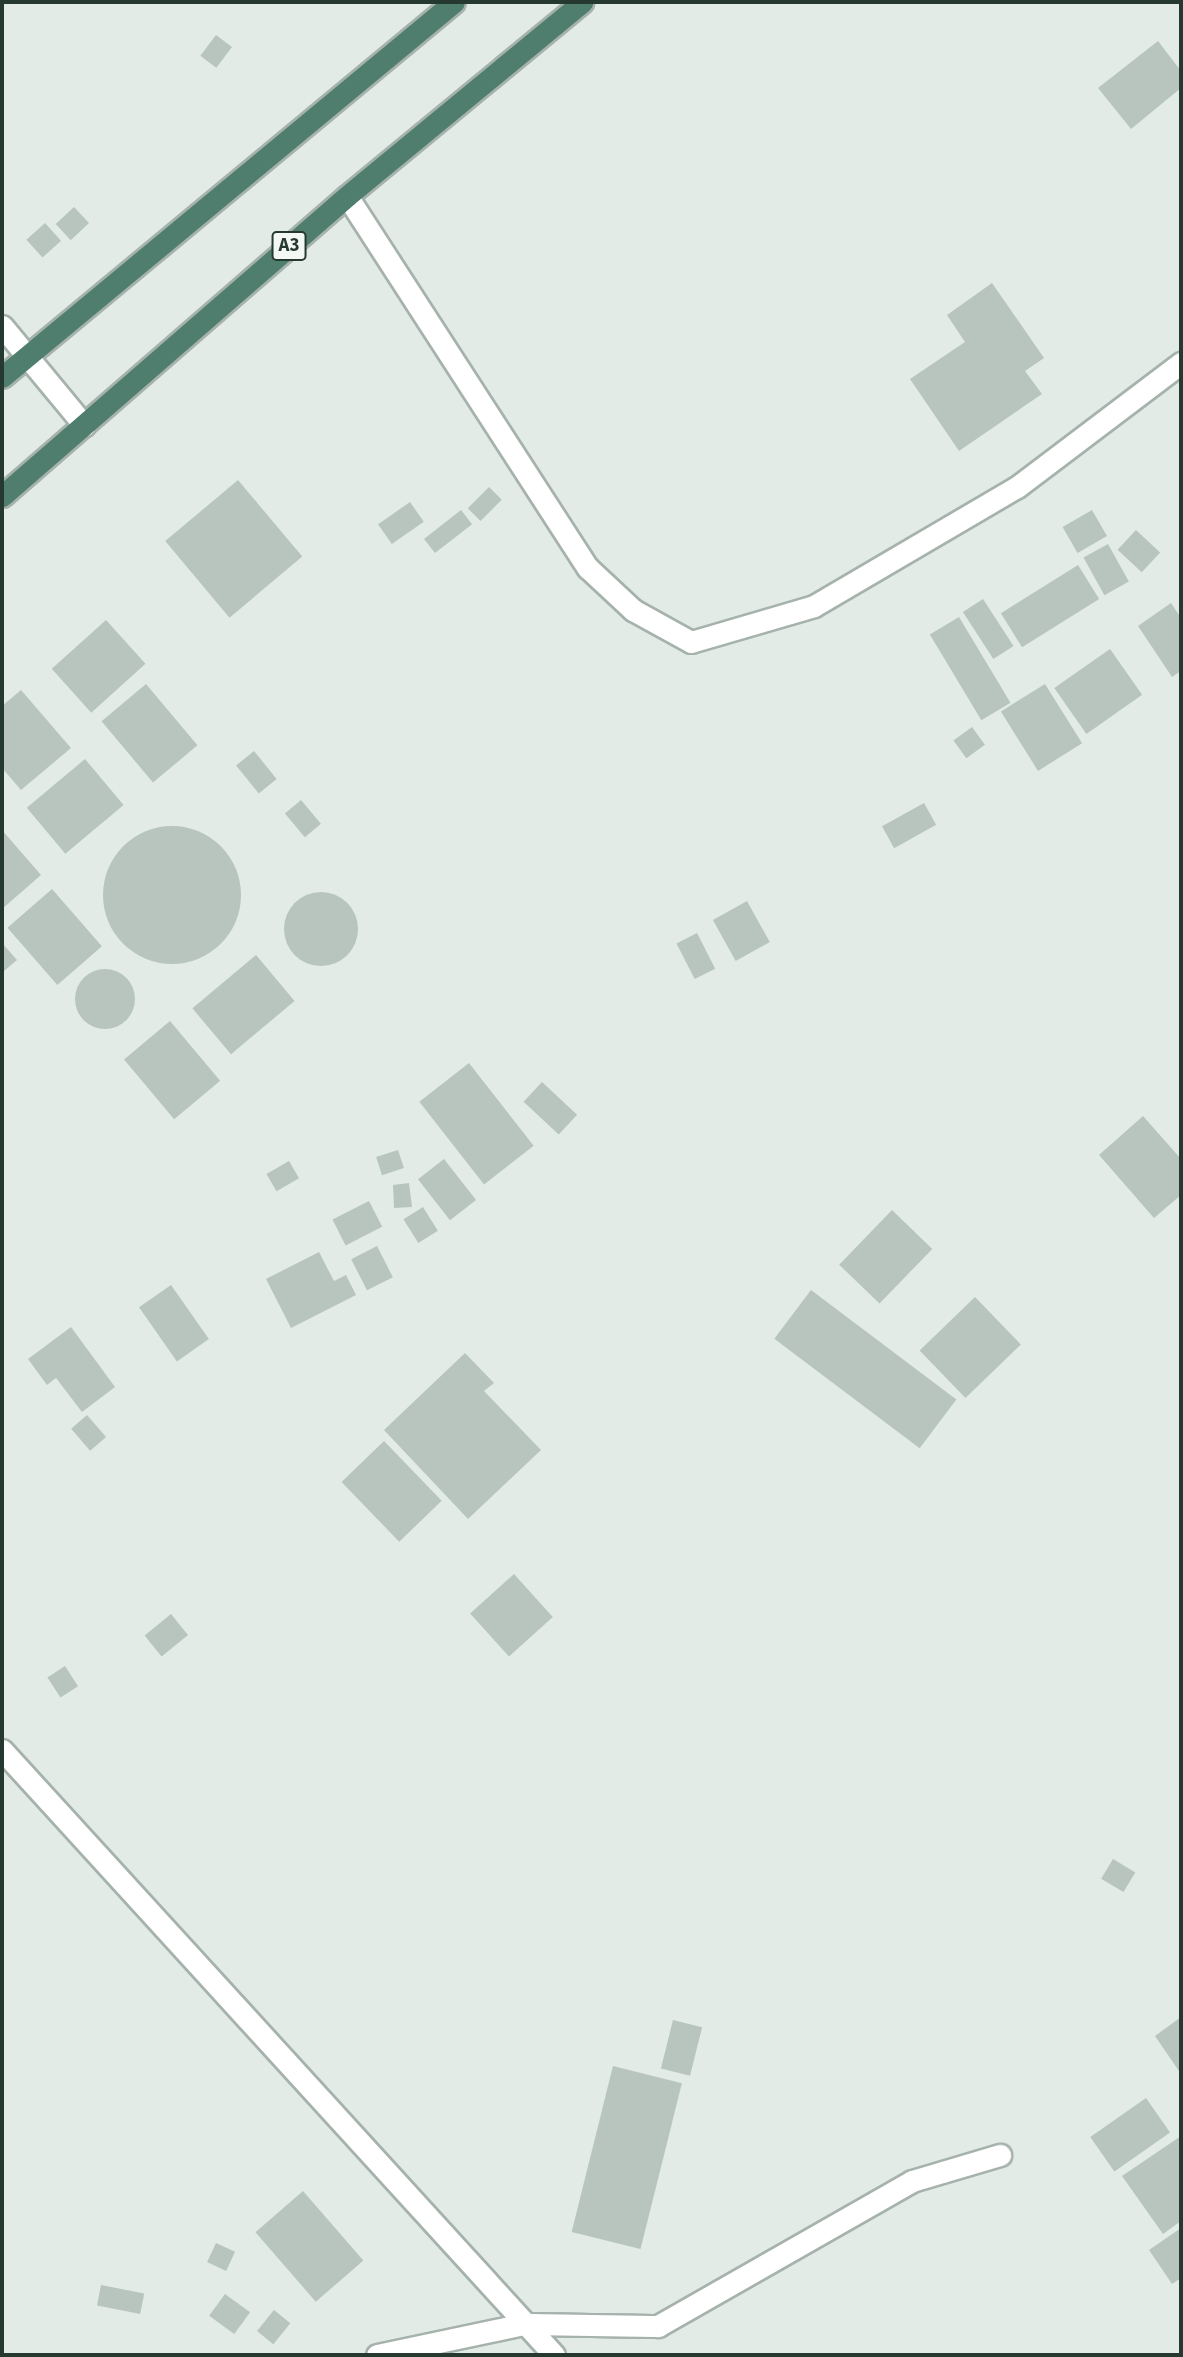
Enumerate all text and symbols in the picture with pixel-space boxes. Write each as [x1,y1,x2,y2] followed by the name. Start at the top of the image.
[272,230,306,262] road number: A3

